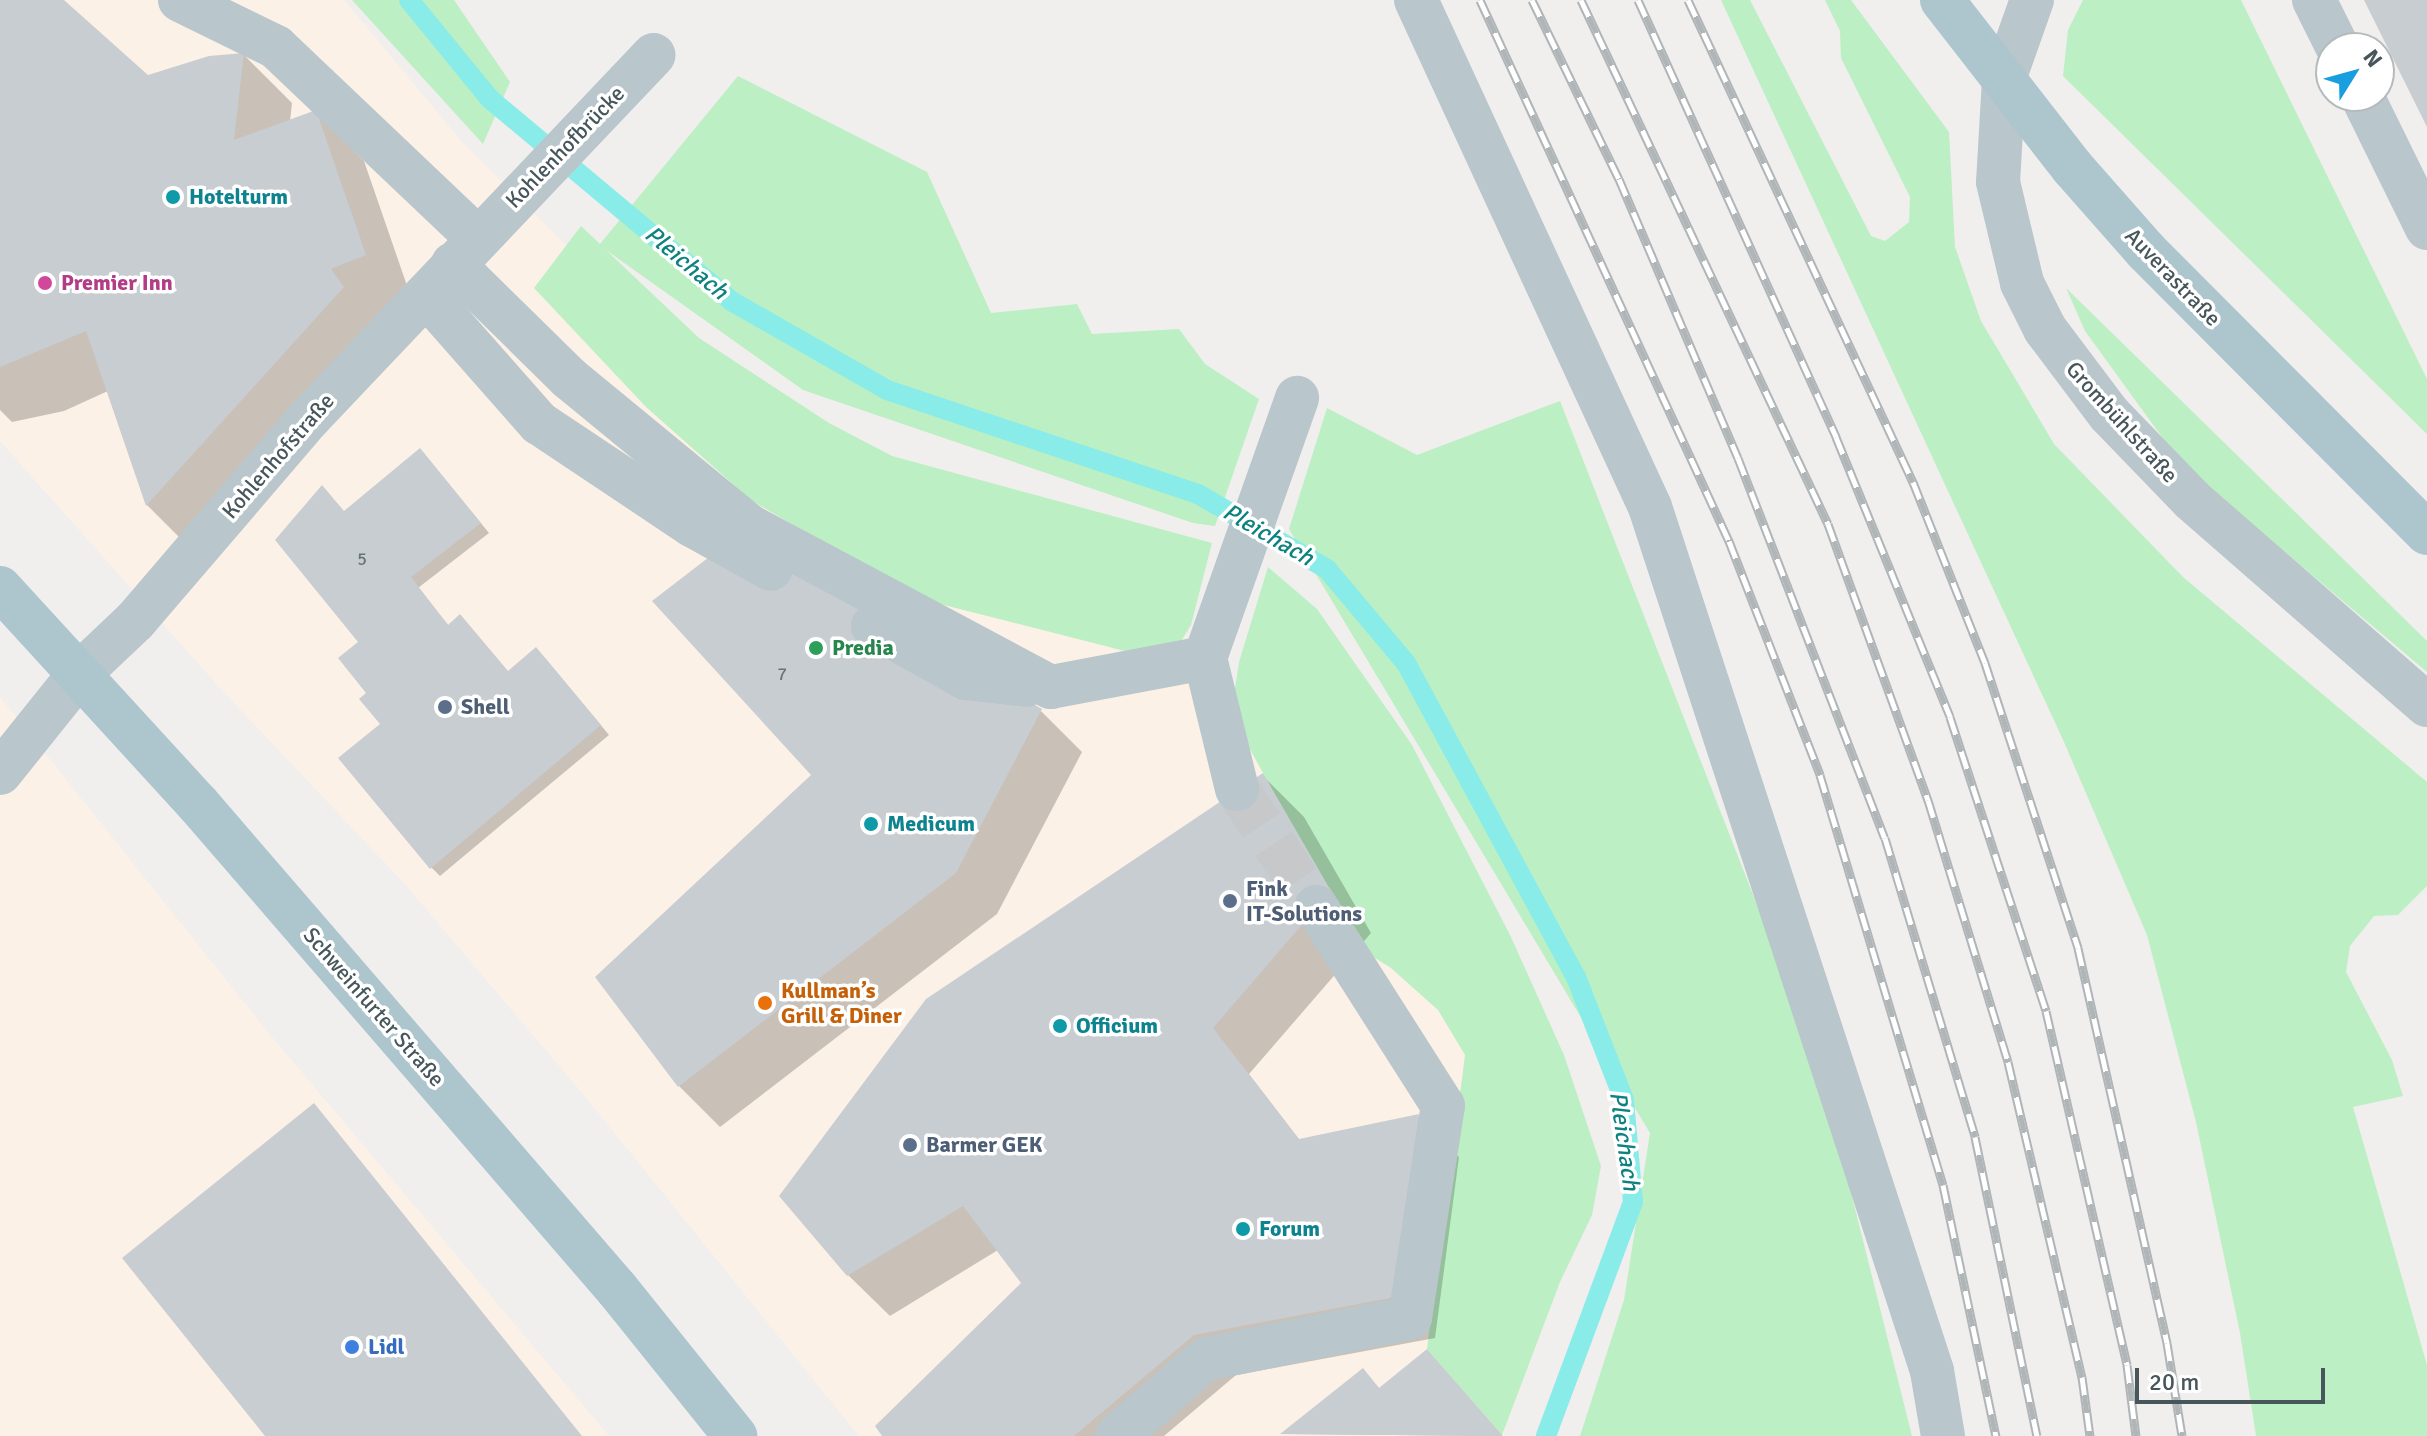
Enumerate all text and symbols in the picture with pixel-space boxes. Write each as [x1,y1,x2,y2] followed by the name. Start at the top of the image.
[2315,32,2395,112] north arrow
[2358,44,2388,73] text: N
[500,80,630,214] street label: Kohlenhofbrücke
[189,184,288,210] place label: Hotelturm
[164,188,182,206] marker: Hotelturm
[639,220,733,306] water label: Pleichach
[2120,222,2226,332] street label: Auverastraße
[61,270,173,296] place label: Premier Inn
[36,274,54,292] marker: Premier Inn
[2061,356,2183,488] street label: Grombühlstraße
[216,388,340,524] street label: Kohlenhofstraße
[1218,498,1318,572] water label: Pleichach
[357,548,367,570] house number: 5
[832,635,894,661] place label: Predia
[807,639,825,657] marker: Predia
[777,663,787,685] house number: 7
[461,694,510,720] place label: Shell
[436,698,454,716] marker: Shell
[887,811,975,837] place label: Medicum
[862,815,880,833] marker: Medicum
[1246,875,1362,926] place label: Fink IT-Solutions
[1221,892,1239,910] marker: Fink IT-Solutions
[298,922,450,1092] street label: Schweinfurter Straße
[781,977,902,1028] place label: Kullman’s Grill & Diner
[756,994,774,1012] marker: Kullman’s Grill & Diner
[1076,1013,1158,1039] place label: Officium
[1051,1017,1069,1035] marker: Officium
[1603,1090,1645,1192] water label: Pleichach
[926,1132,1042,1158] place label: Barmer GEK
[901,1136,919,1154] marker: Barmer GEK
[1259,1216,1320,1242] place label: Forum
[1234,1220,1252,1238] marker: Forum
[368,1334,404,1360] place label: Lidl
[343,1338,361,1356] marker: Lidl
[2139,1352,2329,1402] scale bar
[2149,1367,2199,1397] text: 20 m

